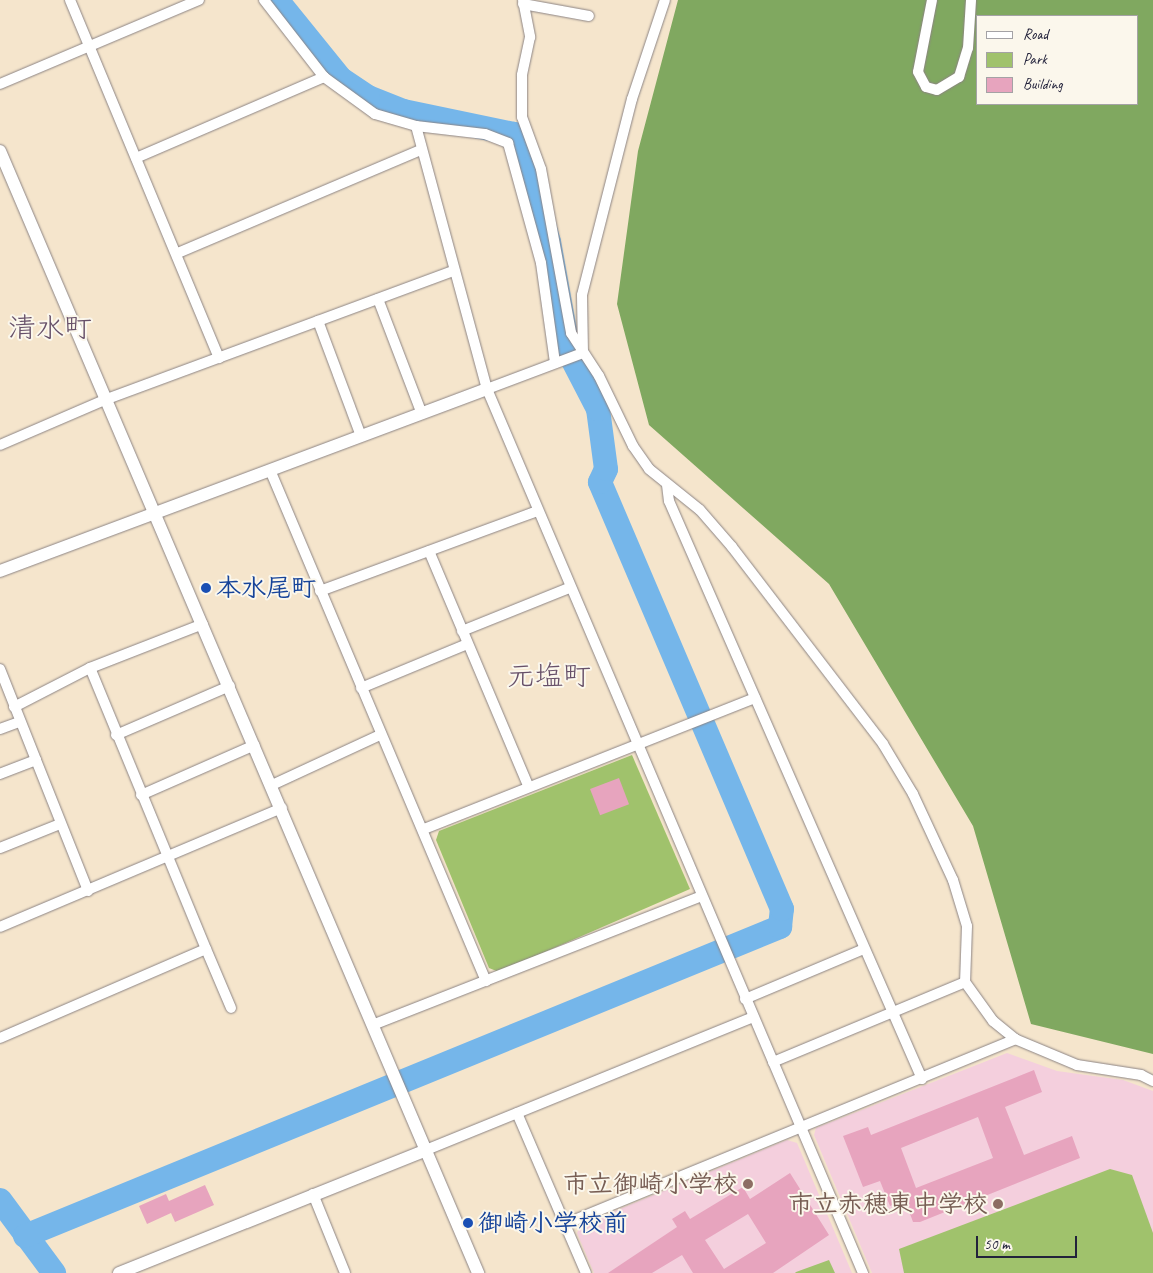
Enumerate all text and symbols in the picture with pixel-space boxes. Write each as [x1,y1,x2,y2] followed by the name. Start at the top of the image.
[976,15,1138,105] legend
[1023,25,1048,44] text: Road
[1023,50,1047,69] text: Park
[1023,75,1062,94] text: Building
[8,311,92,345] district label: 清水町
[216,573,316,603] place label: 本水尾町
[200,582,212,594] marker: 本水尾町
[507,659,591,693] district label: 元塩町
[563,1169,738,1199] place label: 市立御崎小学校
[742,1178,754,1190] marker: 市立御崎小学校
[788,1189,988,1219] place label: 市立赤穂東中学校
[992,1198,1004,1210] marker: 市立赤穂東中学校
[478,1208,628,1238] place label: 御崎小学校前
[462,1217,474,1229] marker: 御崎小学校前
[978,1226,1079,1258] scale bar
[984,1235,1010,1254] text: 50 m

